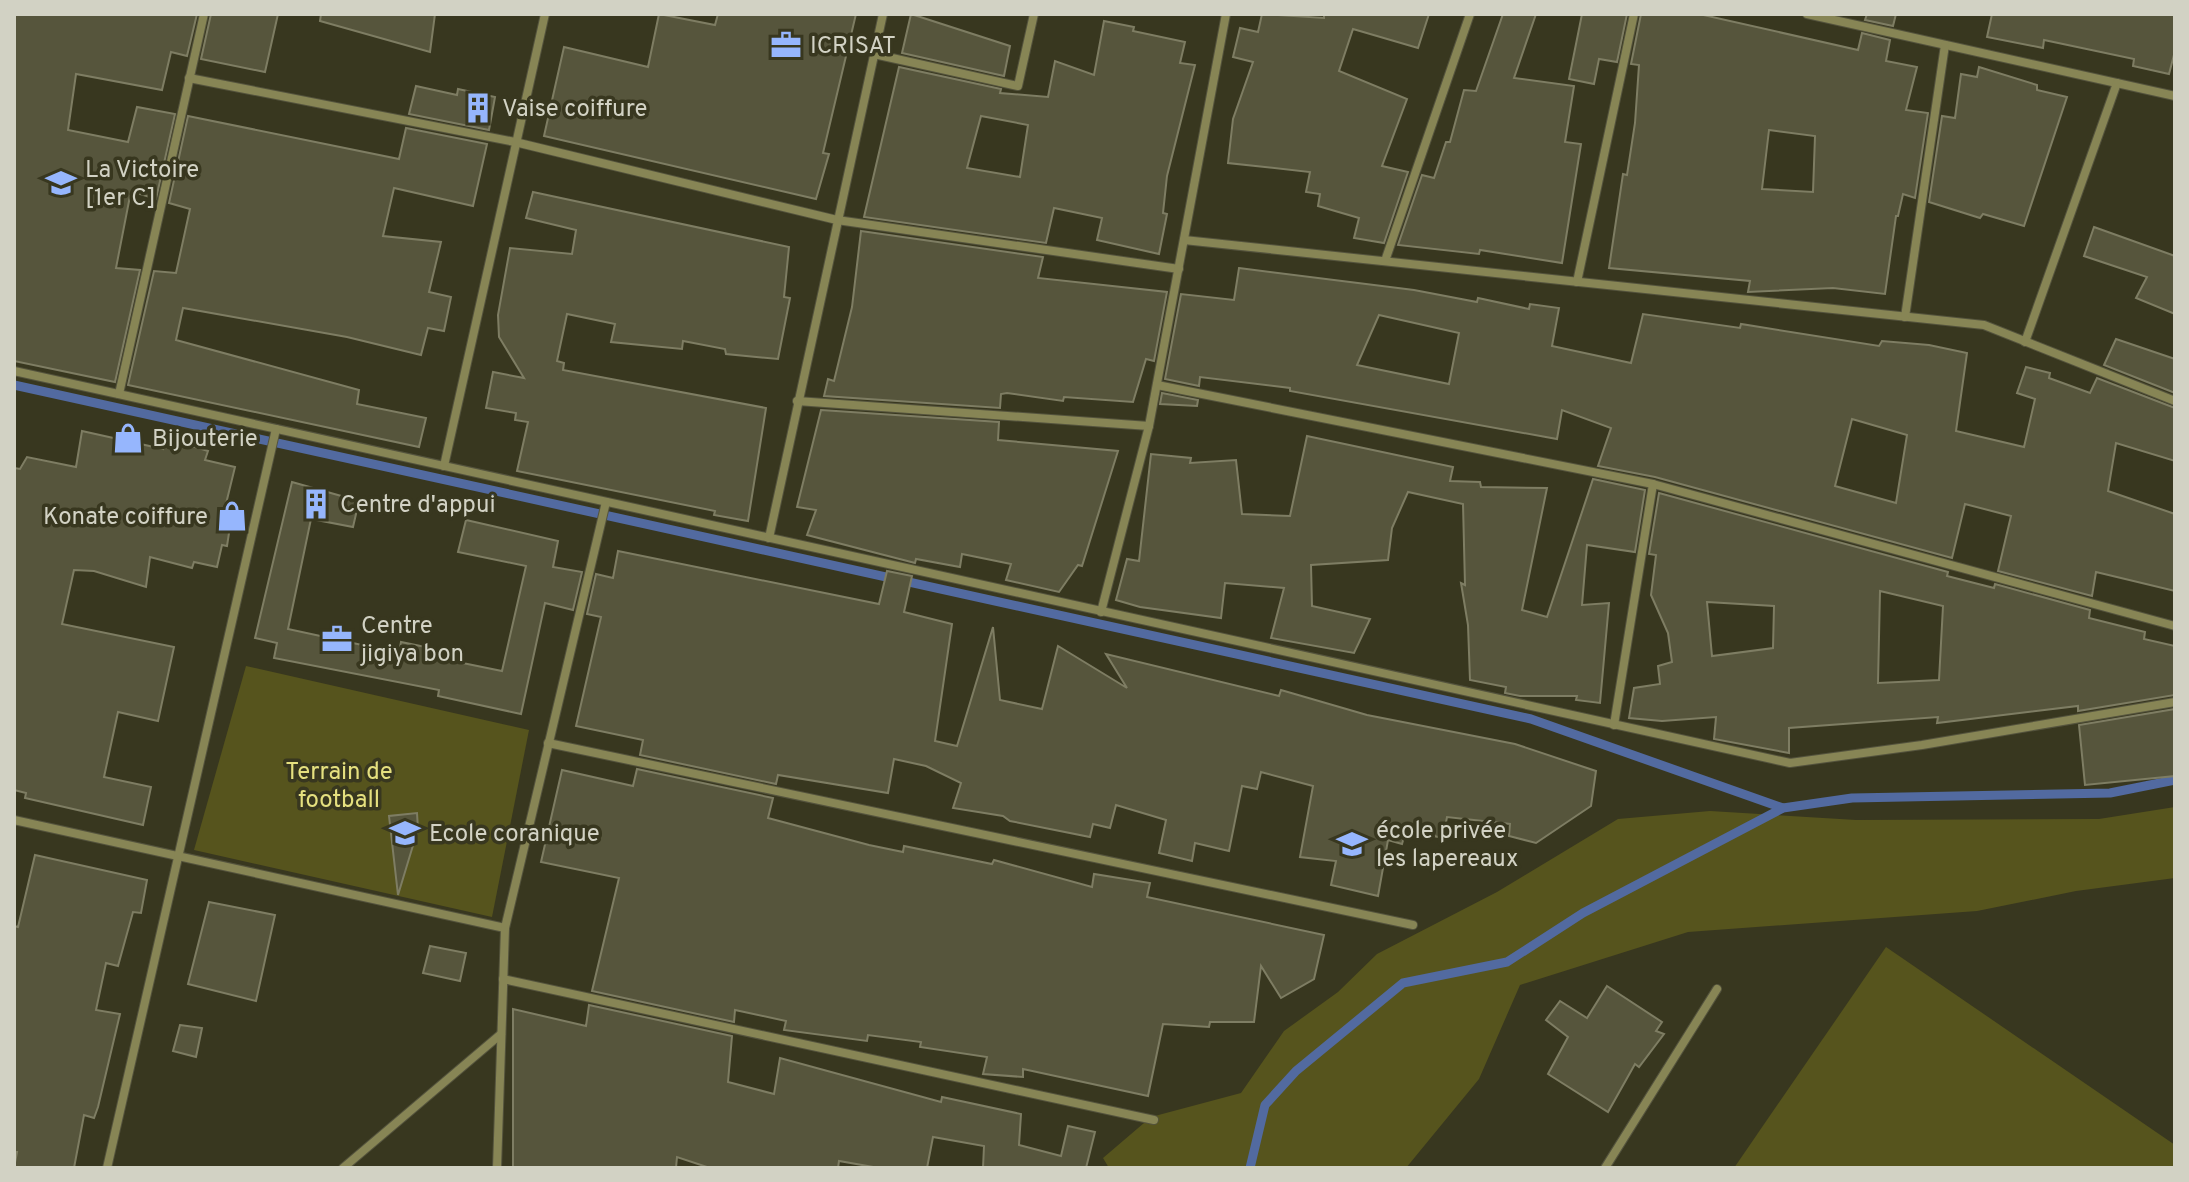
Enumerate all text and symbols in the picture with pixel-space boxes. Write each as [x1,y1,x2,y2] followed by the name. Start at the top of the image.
[769,28,803,62] office icon: ICRISAT
[810,32,896,62] place label: ICRISAT
[461,91,495,125] building icon: Vaise coiffure
[502,95,647,125] place label: Vaise coiffure
[85,156,199,214] place label: La Victoire [1er C]
[44,166,78,200] school or university icon: La Victoire [1er C]
[111,421,145,455] shop icon: Bijouterie
[152,425,258,455] place label: Bijouterie
[299,487,333,521] building icon: Centre d'appui
[340,491,496,521] place label: Centre d'appui
[215,499,249,533] shop icon: Konate coiffure
[43,503,208,533] place label: Konate coiffure
[359,612,464,670] place label: Centre jigiya bon
[320,622,354,656] office icon: Centre jigiya bon
[285,758,393,816] park label: Terrain de football
[388,816,422,850] school or university icon: Ecole coranique
[1376,817,1518,875] place label: école privée les lapereaux
[429,820,600,850] place label: Ecole coranique
[1335,827,1369,861] school or university icon: école privée les lapereaux

